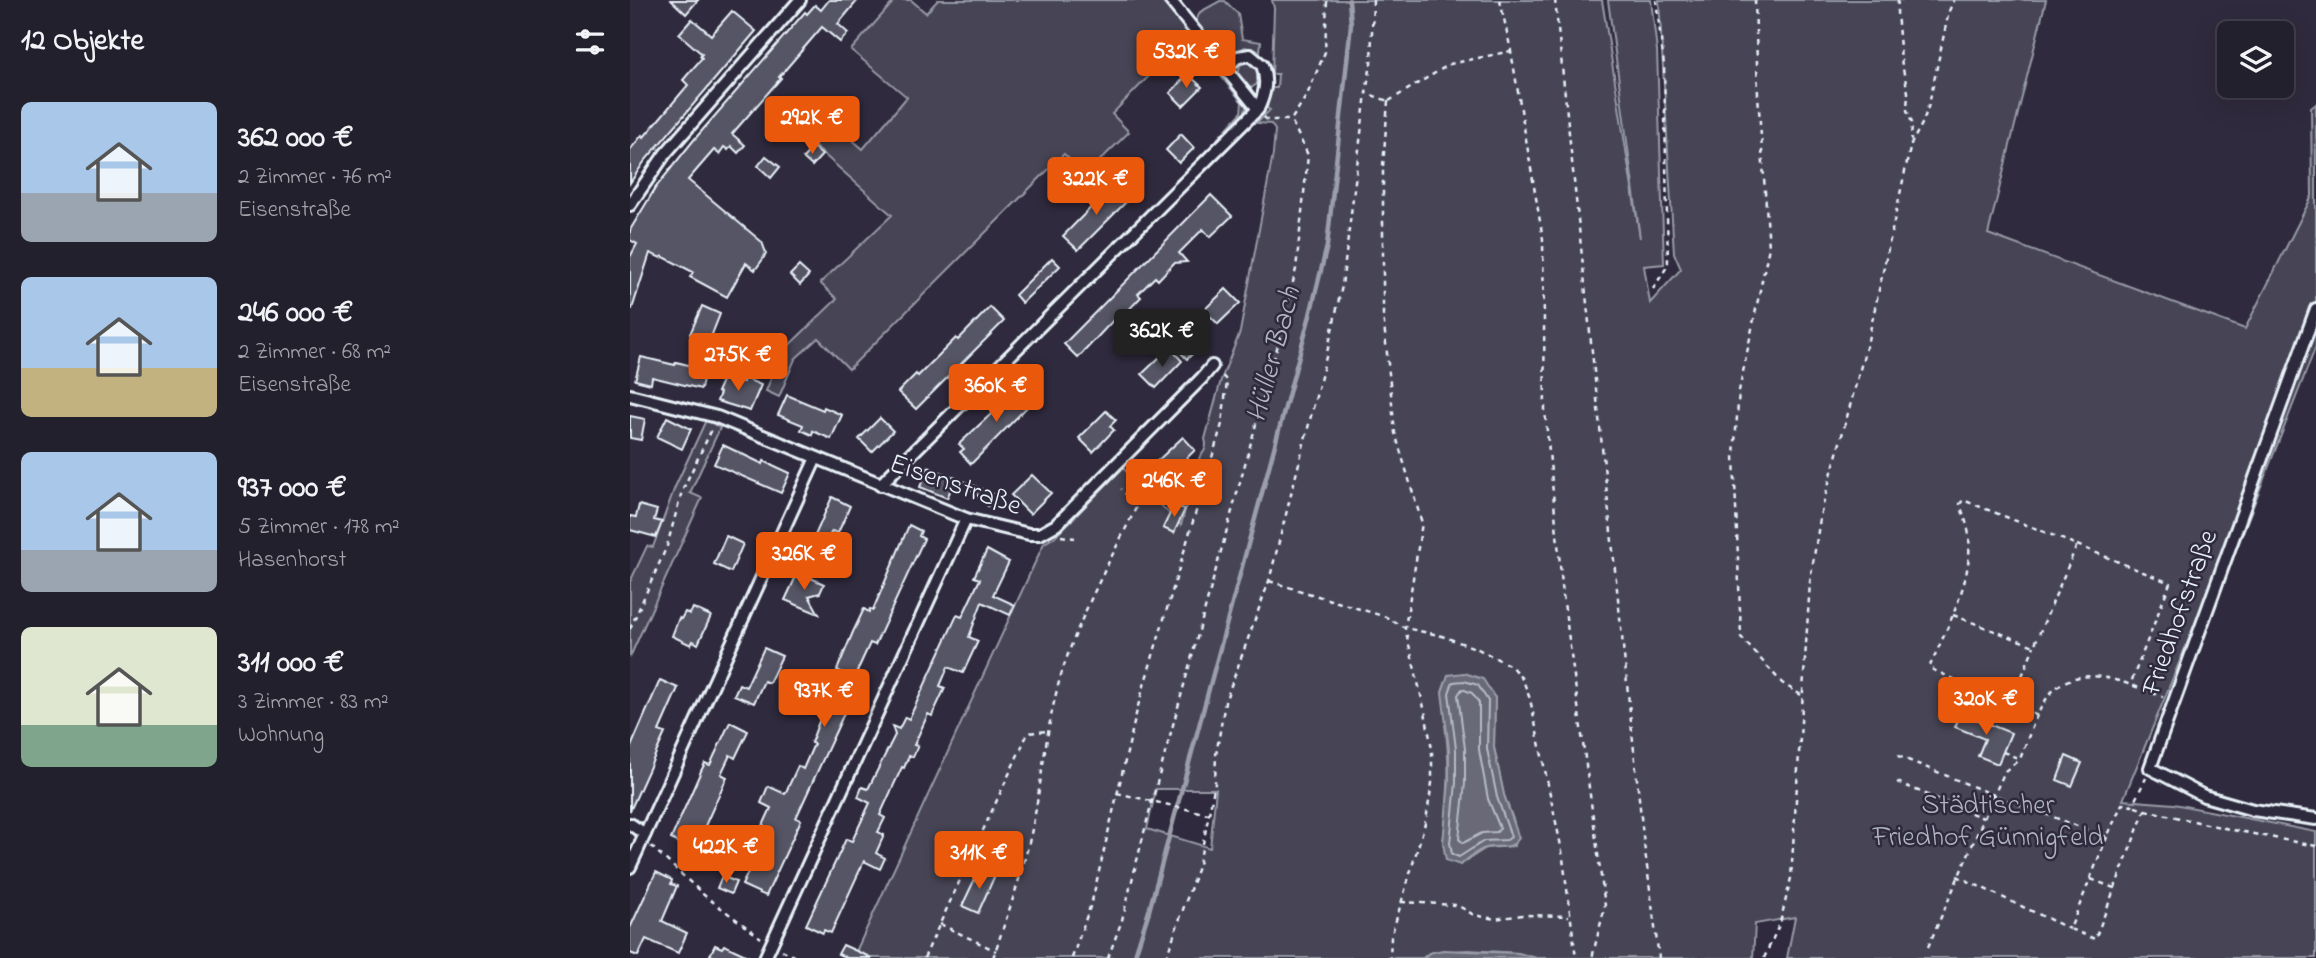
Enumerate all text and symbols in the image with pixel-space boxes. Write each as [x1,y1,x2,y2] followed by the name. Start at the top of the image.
[21,20,144,64] text: 12 Objekte
[2217,21,2294,98] map controls
[2217,21,2294,98] button: layers
[571,23,609,61] icon: filters
[1129,31,1243,90] pin: 532K €
[1152,36,1220,69] text: 532K €
[755,96,869,156] pin: 292K €
[781,102,843,135] text: 292K €
[238,117,353,161] text: 362 000 €
[77,130,161,214] icon: home
[1039,158,1153,217] pin: 322K €
[238,161,392,194] text: 2 Zimmer · 76 m²
[1063,163,1129,196] text: 322K €
[238,194,351,227] text: Eisenstraße
[1236,282,1314,428] water label: Hüller Bach
[238,292,353,336] text: 246 000 €
[77,305,161,389] icon: home
[1105,310,1219,369] pin: 362K €
[1130,315,1194,348] text: 362K €
[681,334,795,393] pin: 275K €
[238,336,391,369] text: 2 Zimmer · 68 m²
[705,339,772,372] text: 275K €
[939,364,1053,424] pin: 360K €
[238,369,351,402] text: Eisenstraße
[965,370,1027,403] text: 360K €
[883,444,1027,528] street label: Eisenstraße
[1117,460,1231,519] pin: 246K €
[1142,465,1206,498] text: 246K €
[238,467,347,511] text: 937 000 €
[77,480,161,564] icon: home
[238,511,399,544] text: 5 Zimmer · 178 m²
[2132,524,2230,702] street label: Friedhofstraße
[747,532,861,592] pin: 326K €
[772,538,836,571] text: 326K €
[238,544,347,577] text: Hasenhorst
[238,642,344,686] text: 311 000 €
[77,655,161,739] icon: home
[767,670,881,729] pin: 937K €
[795,675,853,708] text: 937K €
[1929,678,2043,737] pin: 320K €
[1954,683,2018,716] text: 320K €
[238,686,389,719] text: 3 Zimmer · 83 m²
[238,719,324,752] text: Wohnung
[1872,786,2103,859] park label: Städtischer Friedhof Günnigfeld
[669,826,783,885] pin: 422K €
[693,831,759,864] text: 422K €
[922,832,1036,891] pin: 311K €
[950,837,1008,870] text: 311K €

